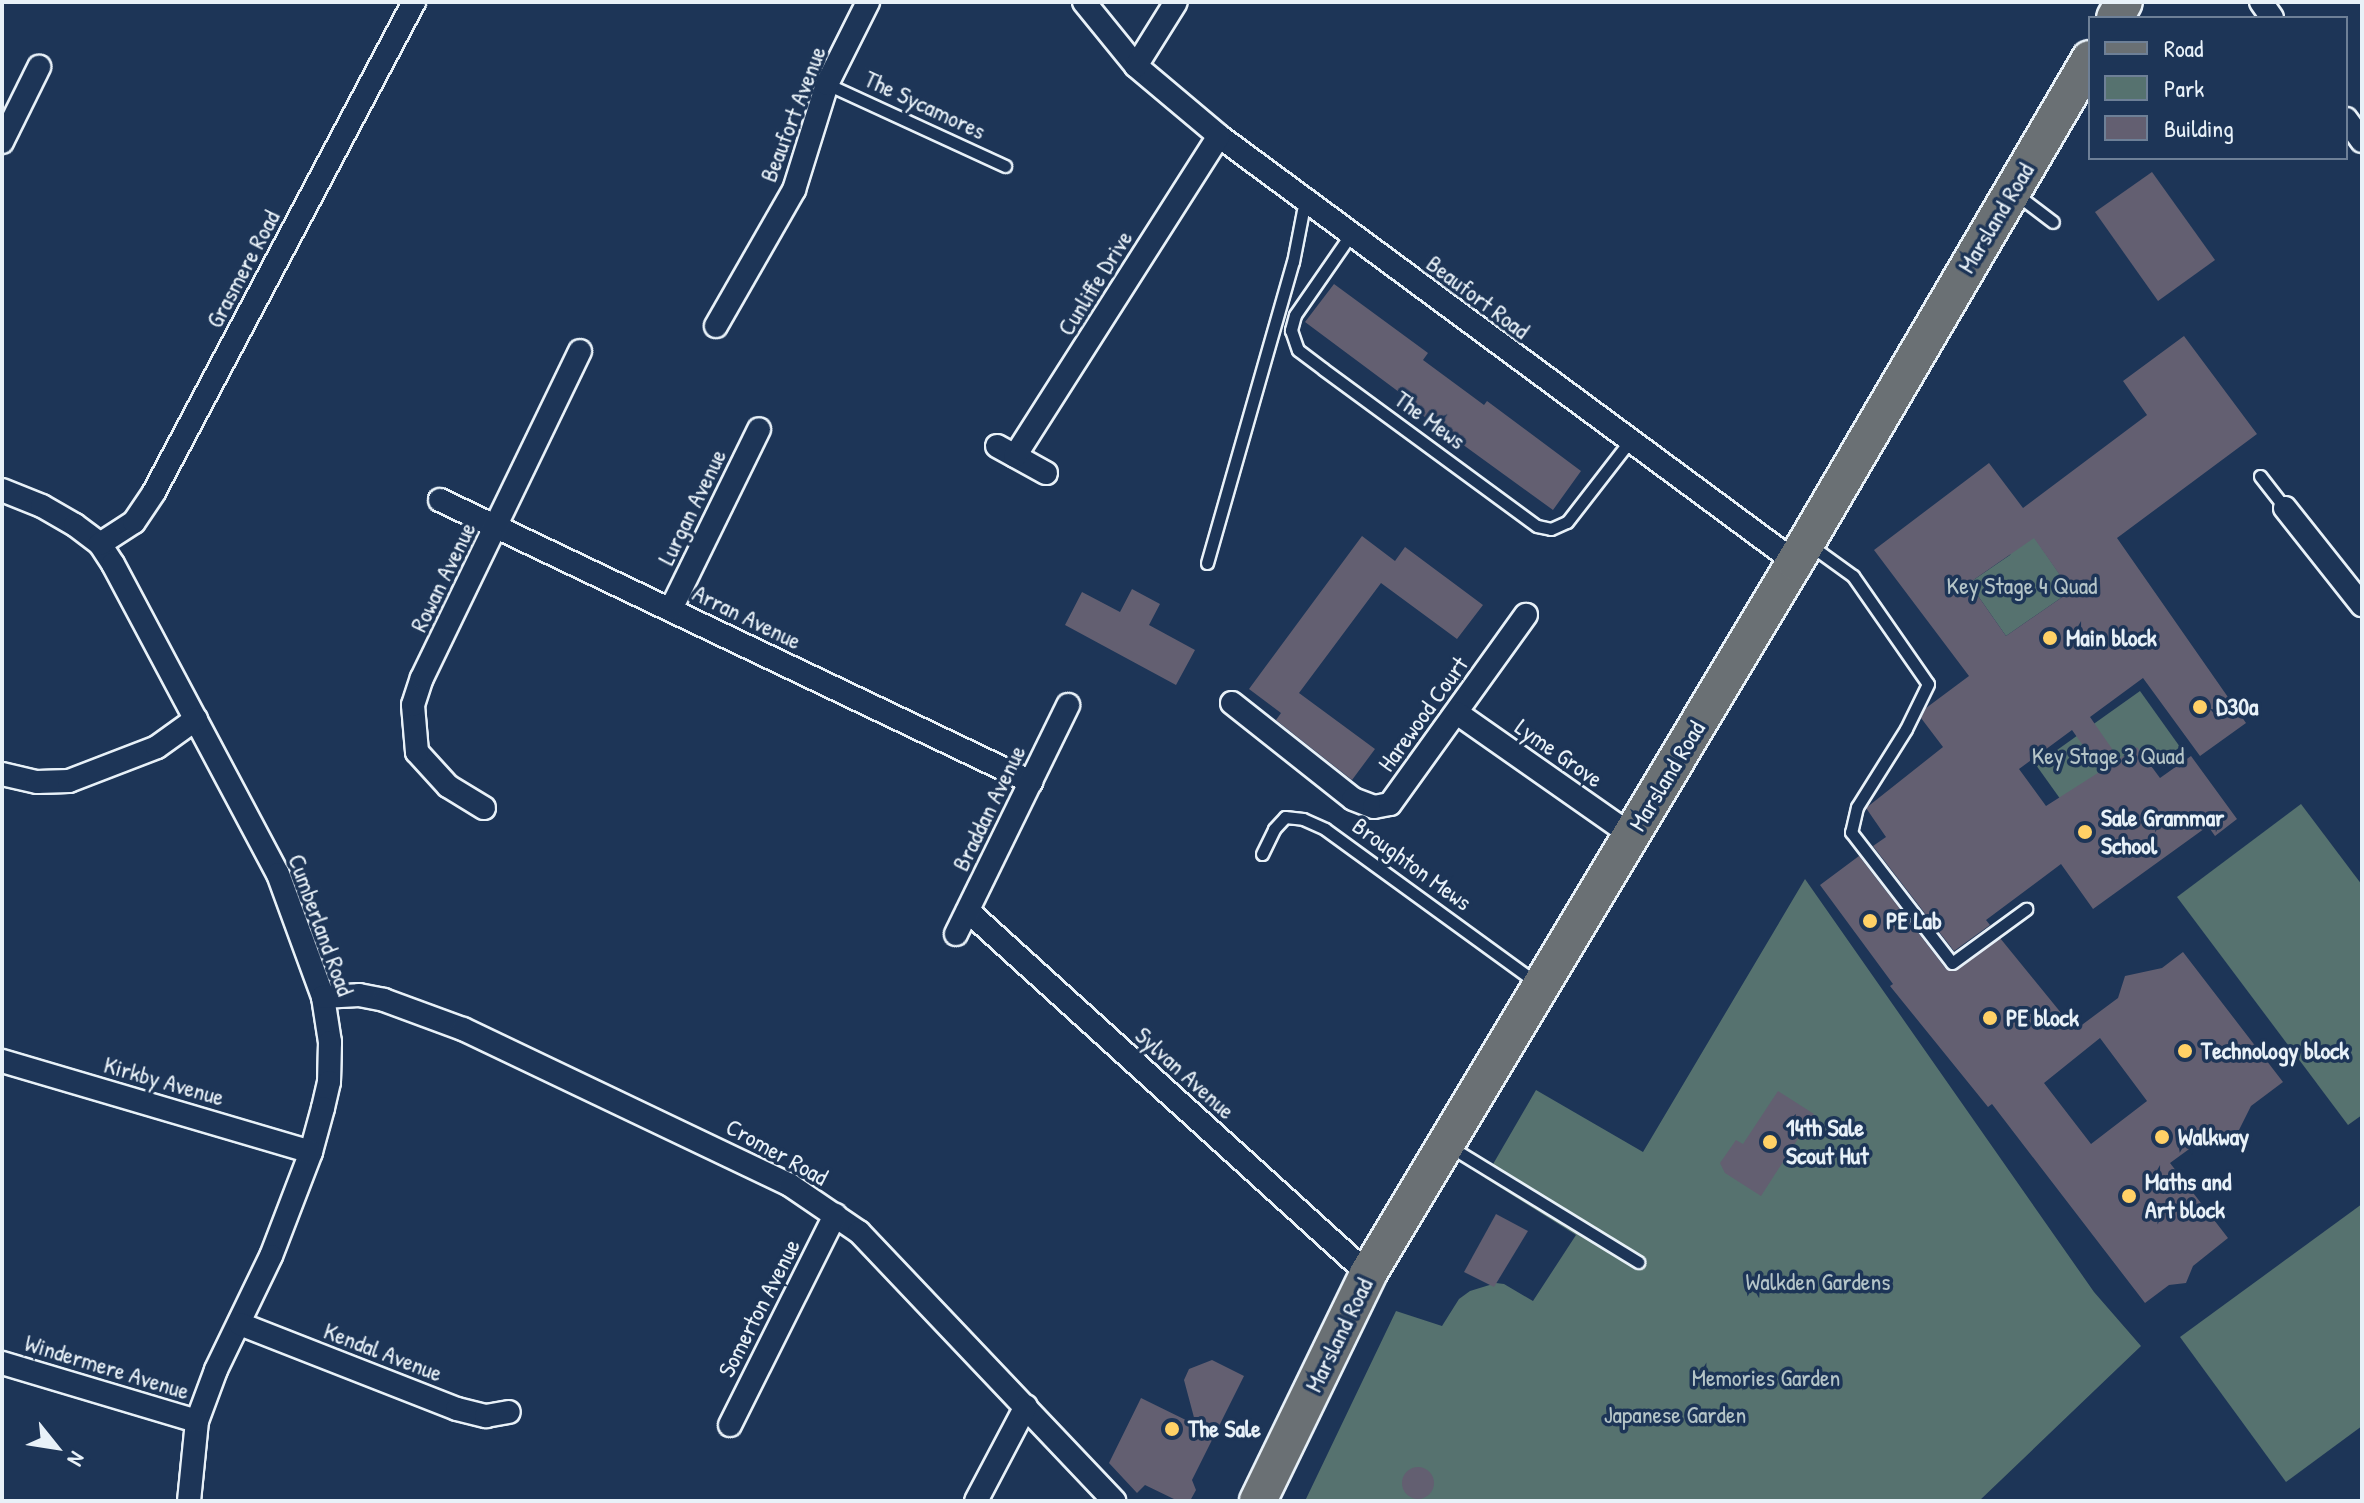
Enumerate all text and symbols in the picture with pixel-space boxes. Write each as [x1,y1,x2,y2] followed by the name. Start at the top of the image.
[2088,16,2348,160] legend
[2164,32,2203,64] text: Road
[754,42,832,186] street label: Beaufort Avenue
[860,64,990,146] street label: The Sycamores
[2164,72,2204,104] text: Park
[2164,112,2234,144] text: Building
[1952,158,2040,278] street label: Marsland Road
[200,205,286,333] street label: Grasmere Road
[1051,225,1139,341] street label: Cunliffe Drive
[1421,249,1535,345] street label: Beaufort Road
[1389,385,1471,455] street label: The Mews
[652,444,732,570] street label: Lurgan Avenue
[404,518,482,636] street label: Rowan Avenue
[1947,572,2097,600] park label: Key Stage 4 Quad
[688,578,806,656] street label: Arran Avenue
[2066,624,2157,652] place label: Main block
[2041,629,2059,647] marker: Main block
[1372,651,1474,777] street label: Harewood Court
[2216,693,2258,721] place label: D30a
[2191,698,2209,716] marker: D30a
[1510,713,1608,793] street label: Lyme Grove
[1623,716,1711,836] street label: Marsland Road
[946,740,1032,876] street label: Braddan Avenue
[2032,742,2184,770] park label: Key Stage 3 Quad
[2101,804,2224,860] place label: Sale Grammar School
[1347,811,1477,917] street label: Broughton Mews
[2076,823,2094,841] marker: Sale Grammar School
[282,850,360,1000] street label: Cumberland Road
[1886,907,1942,935] place label: PE Lab
[1861,912,1879,930] marker: PE Lab
[2006,1004,2079,1032] place label: PE block
[1981,1009,1999,1027] marker: PE block
[1129,1021,1241,1125] street label: Sylvan Avenue
[2201,1037,2349,1065] place label: Technology block
[2176,1042,2194,1060] marker: Technology block
[101,1050,227,1112] street label: Kirkby Avenue
[721,1112,833,1192] street label: Cromer Road
[1786,1114,1868,1170] place label: 14th Sale Scout Hut
[2178,1123,2249,1151] place label: Walkway
[2153,1128,2171,1146] marker: Walkway
[1761,1133,1779,1151] marker: 14th Sale Scout Hut
[2145,1168,2231,1224] place label: Maths and Art block
[2120,1187,2138,1205] marker: Maths and Art block
[712,1234,806,1382] street label: Somerton Avenue
[1746,1268,1890,1296] park label: Walkden Gardens
[1299,1273,1379,1397] street label: Marsland Road
[320,1316,446,1388] street label: Kendal Avenue
[21,1328,193,1406] street label: Windermere Avenue
[1692,1364,1840,1392] park label: Memories Garden
[1604,1401,1746,1429] park label: Japanese Garden
[16,1407,96,1487] north arrow
[1188,1415,1261,1443] place label: The Sale
[1163,1420,1181,1438] marker: The Sale
[61,1446,93,1472] text: N

